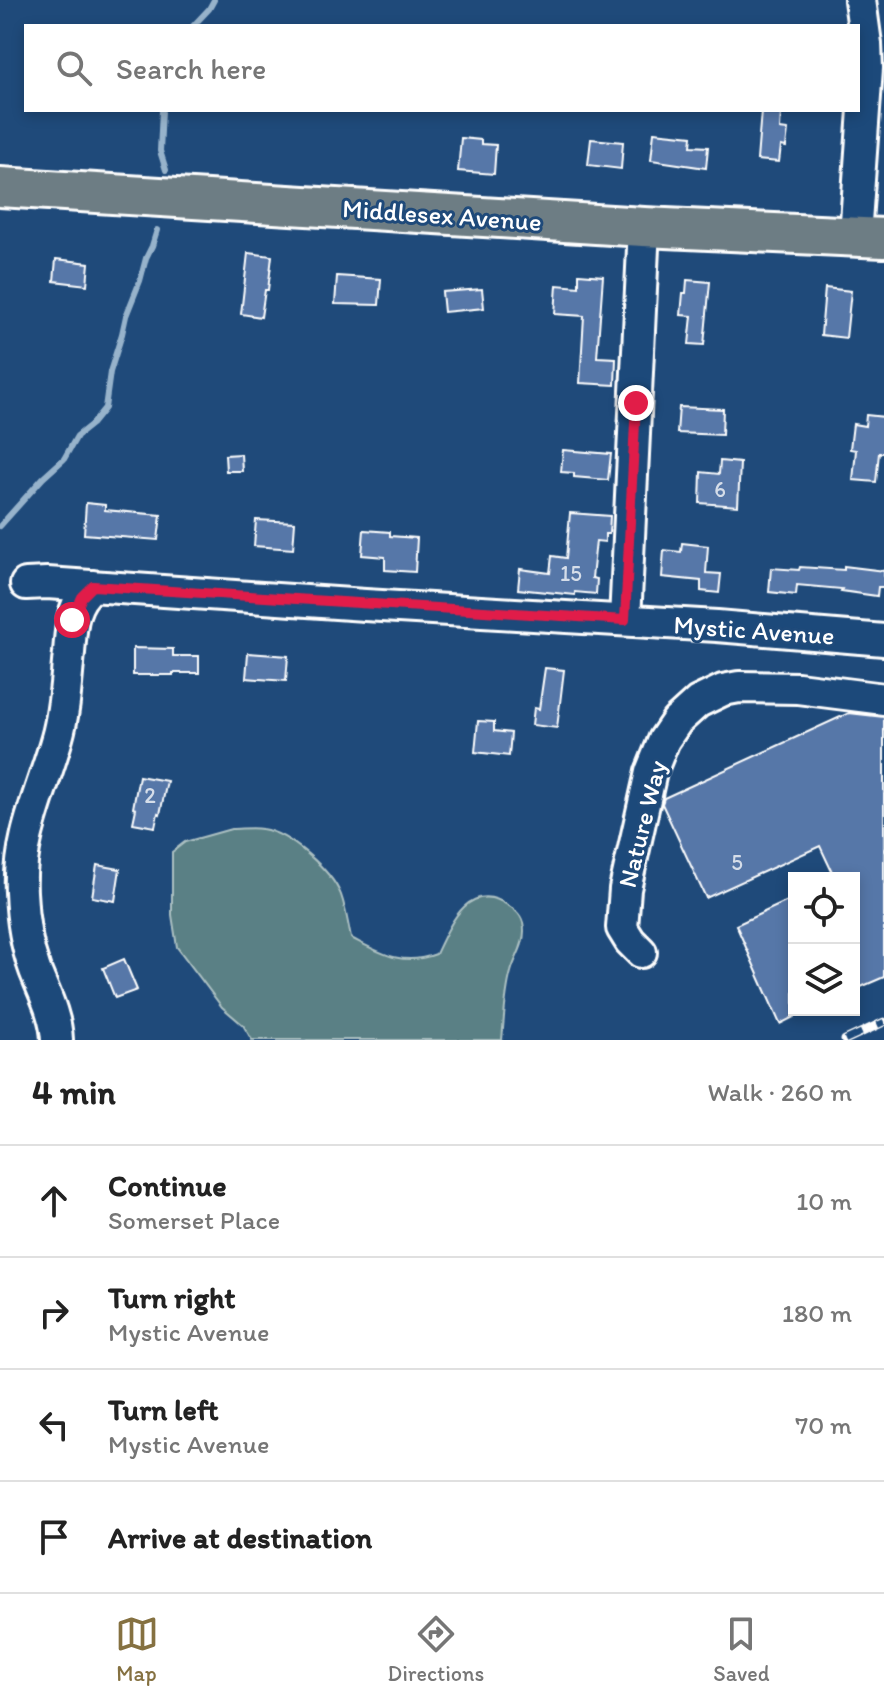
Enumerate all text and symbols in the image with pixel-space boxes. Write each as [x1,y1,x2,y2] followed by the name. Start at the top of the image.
[24,24,860,112] search box
[52,46,96,90] icon: search
[116,50,266,87] text: Search here
[341,192,543,238] street label: Middlesex Avenue
[618,385,654,421] route end
[714,476,726,503] house number: 6
[560,560,582,587] house number: 15
[54,602,90,638] route start
[672,608,836,652] street label: Mystic Avenue
[611,757,673,891] street label: Nature Way
[144,782,156,809] house number: 2
[731,849,743,876] house number: 5
[788,872,860,1016] map controls
[788,872,860,944] button: locate
[788,944,860,1016] button: layers
[32,1072,116,1113] text: 4 min
[707,1076,852,1108] text: Walk · 260 m
[108,1167,227,1204] text: Continue
[32,1179,76,1223] icon: ahead
[796,1185,852,1217] text: 10 m
[108,1204,280,1236] text: Somerset Place
[108,1279,236,1316] text: Turn right
[32,1291,76,1335] icon: right
[782,1297,852,1329] text: 180 m
[108,1316,269,1348] text: Mystic Avenue
[108,1391,219,1428] text: Turn left
[32,1403,76,1447] icon: left
[795,1409,852,1441] text: 70 m
[108,1428,269,1460] text: Mystic Avenue
[32,1515,76,1559] icon: arrive
[108,1519,372,1556] text: Arrive at destination
[115,1612,159,1687] tab: Map
[388,1612,484,1687] tab: Directions
[713,1612,769,1687] tab: Saved

